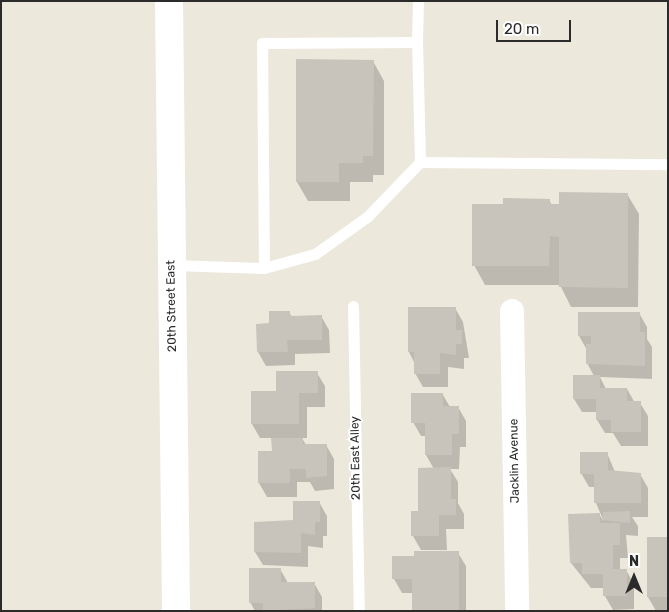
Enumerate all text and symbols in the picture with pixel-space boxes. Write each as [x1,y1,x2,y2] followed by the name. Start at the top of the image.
[499,10,574,42] scale bar
[504,20,539,38] text: 20 m
[164,260,180,352] street label: 20th Street East
[348,416,364,500] street label: 20th East Alley
[507,418,523,504] street label: Jacklin Avenue
[609,552,659,602] north arrow
[629,553,639,570] text: N

